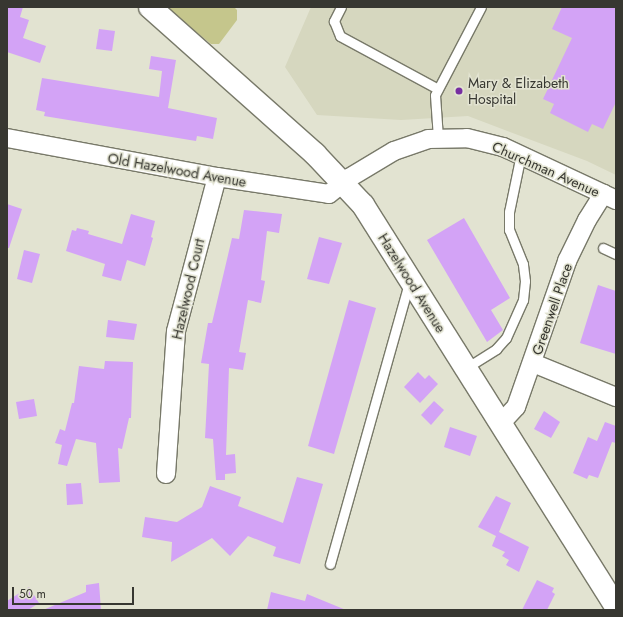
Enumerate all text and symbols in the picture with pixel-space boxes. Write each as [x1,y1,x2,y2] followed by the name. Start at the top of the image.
[468,75,569,108] place label: Mary & Elizabeth Hospital
[453,85,465,97] marker: Mary & Elizabeth Hospital
[490,138,602,200] street label: Churchman Avenue
[106,150,248,190] street label: Old Hazelwood Avenue
[375,230,449,336] street label: Hazelwood Avenue
[168,237,208,341] street label: Hazelwood Court
[528,261,576,357] street label: Greenwell Place
[14,579,136,605] scale bar
[19,585,46,603] text: 50 m

